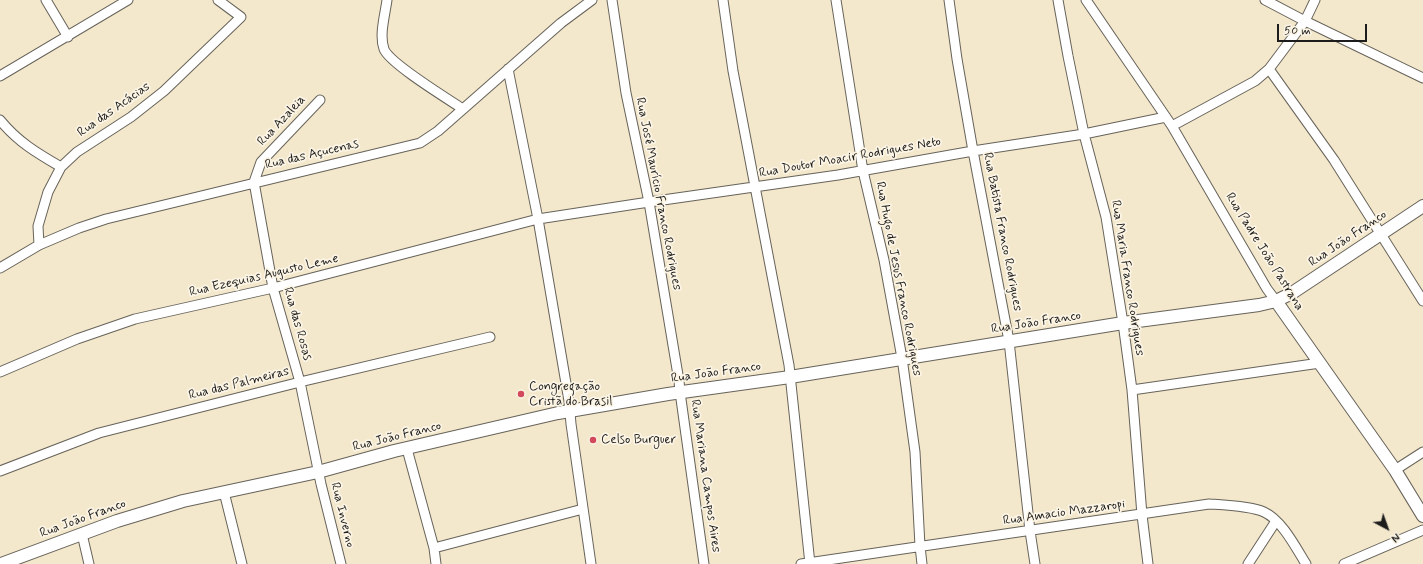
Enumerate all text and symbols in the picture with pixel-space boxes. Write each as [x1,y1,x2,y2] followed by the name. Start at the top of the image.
[1279,16,1369,42] scale bar
[1284,23,1311,39] text: 50 m
[75,79,153,141] street label: Rua das Acácias
[255,92,309,150] street label: Rua Azaleia
[632,96,684,292] street label: Rua José Maurício Franco Rodrigues
[758,134,942,182] street label: Rua Doutor Moacir Rodrigues Neto
[264,137,360,173] street label: Rua das Açucenas
[979,151,1025,313] street label: Rua Batista Franco Rodrigues
[871,180,925,378] street label: Rua Hugo de Jesus Franco Rodrigues
[1221,190,1307,314] street label: Rua Padre João Pastrana
[1107,199,1147,357] street label: Rua Maria Franco Rodrigues
[1306,207,1390,271] street label: Rua João Franco
[188,251,340,301] street label: Rua Ezequias Augusto Leme
[279,286,315,362] street label: Rua das Rosas
[990,308,1082,338] street label: Rua João Franco
[670,359,762,387] street label: Rua João Franco
[187,364,291,404] street label: Rua das Palmeiras
[529,379,612,410] place label: Congregação Cristã do Brasil
[516,389,526,399] marker: Congregação Cristã do Brasil
[687,399,723,553] street label: Rua Mariana Campos Aires
[351,418,443,456] street label: Rua João Franco
[601,432,676,448] place label: Celso Burguer
[588,435,598,445] marker: Celso Burguer
[326,481,358,549] street label: Rua Inverno
[38,496,128,542] street label: Rua João Franco
[1002,497,1126,529] street label: Rua Amacio Mazzaropi
[1367,508,1407,548] north arrow
[1388,529,1402,545] text: N

